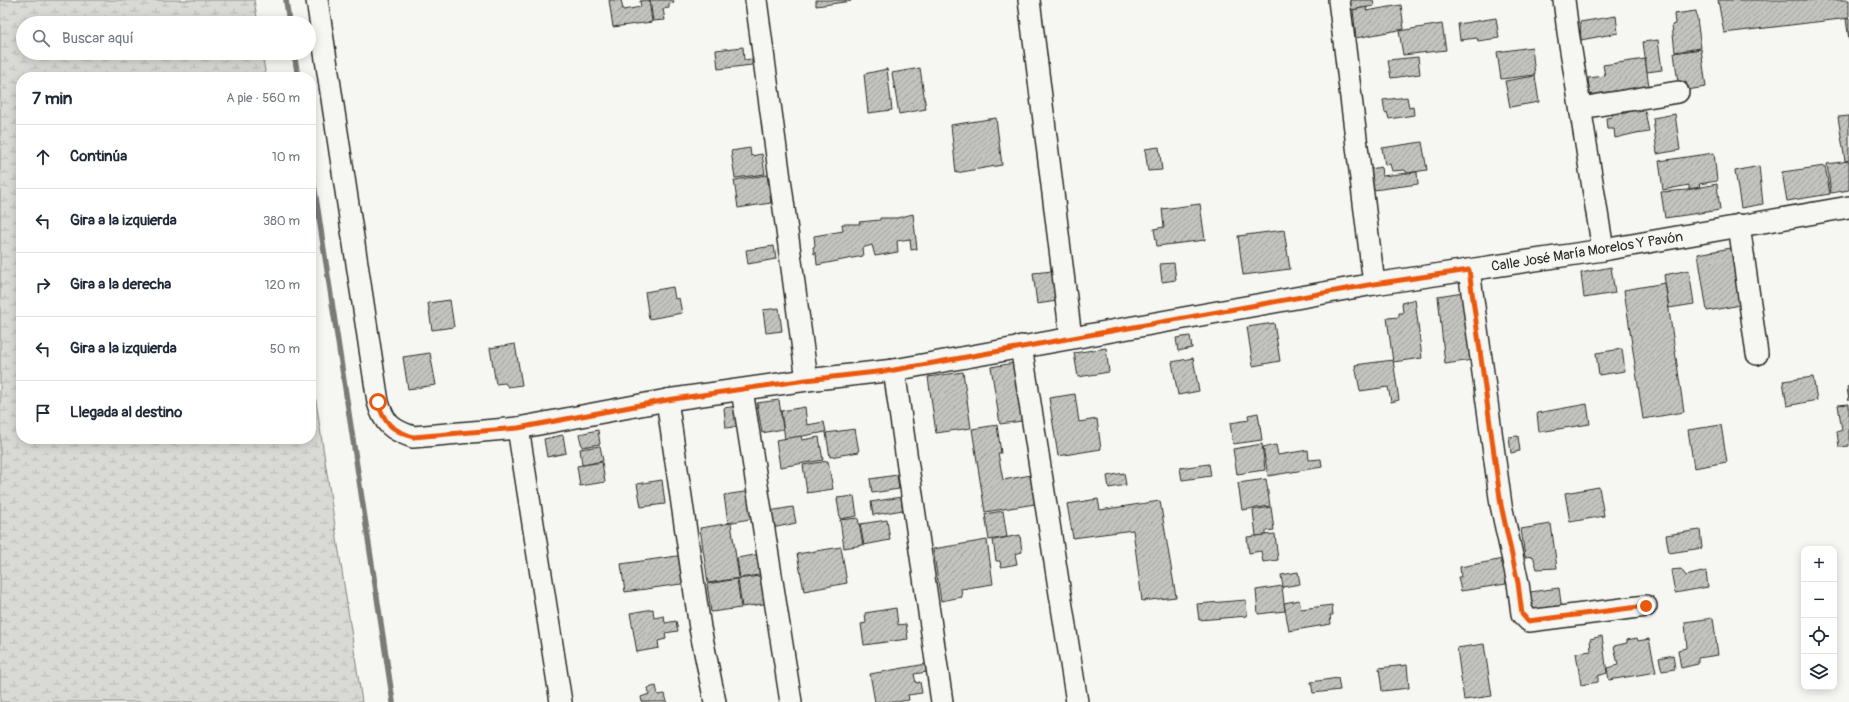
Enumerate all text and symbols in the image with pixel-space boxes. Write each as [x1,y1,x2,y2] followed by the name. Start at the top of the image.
[16,16,316,60] search box
[30,27,52,49] icon: search
[62,29,134,48] text: Buscar aquí
[32,88,72,109] text: 7 min
[226,90,300,106] text: A pie · 560 m
[32,146,54,168] icon: ahead
[70,147,127,166] text: Continúa
[272,149,300,165] text: 10 m
[32,210,54,232] icon: left
[70,211,177,230] text: Gira a la izquierda
[263,213,300,229] text: 380 m
[1490,228,1684,275] street label: Calle José María Morelos Y Pavón
[32,274,54,296] icon: right
[70,275,171,294] text: Gira a la derecha
[264,277,300,293] text: 120 m
[32,338,54,360] icon: left
[70,339,177,358] text: Gira a la izquierda
[270,341,300,357] text: 50 m
[369,393,387,411] route start
[32,402,54,424] icon: arrive
[70,403,182,422] text: Llegada al destino
[1801,546,1837,690] map controls
[1801,546,1837,582] button: +
[1801,582,1837,618] button: −
[1637,597,1655,615] route end
[1801,618,1837,654] button: locate
[1801,654,1837,690] button: layers

